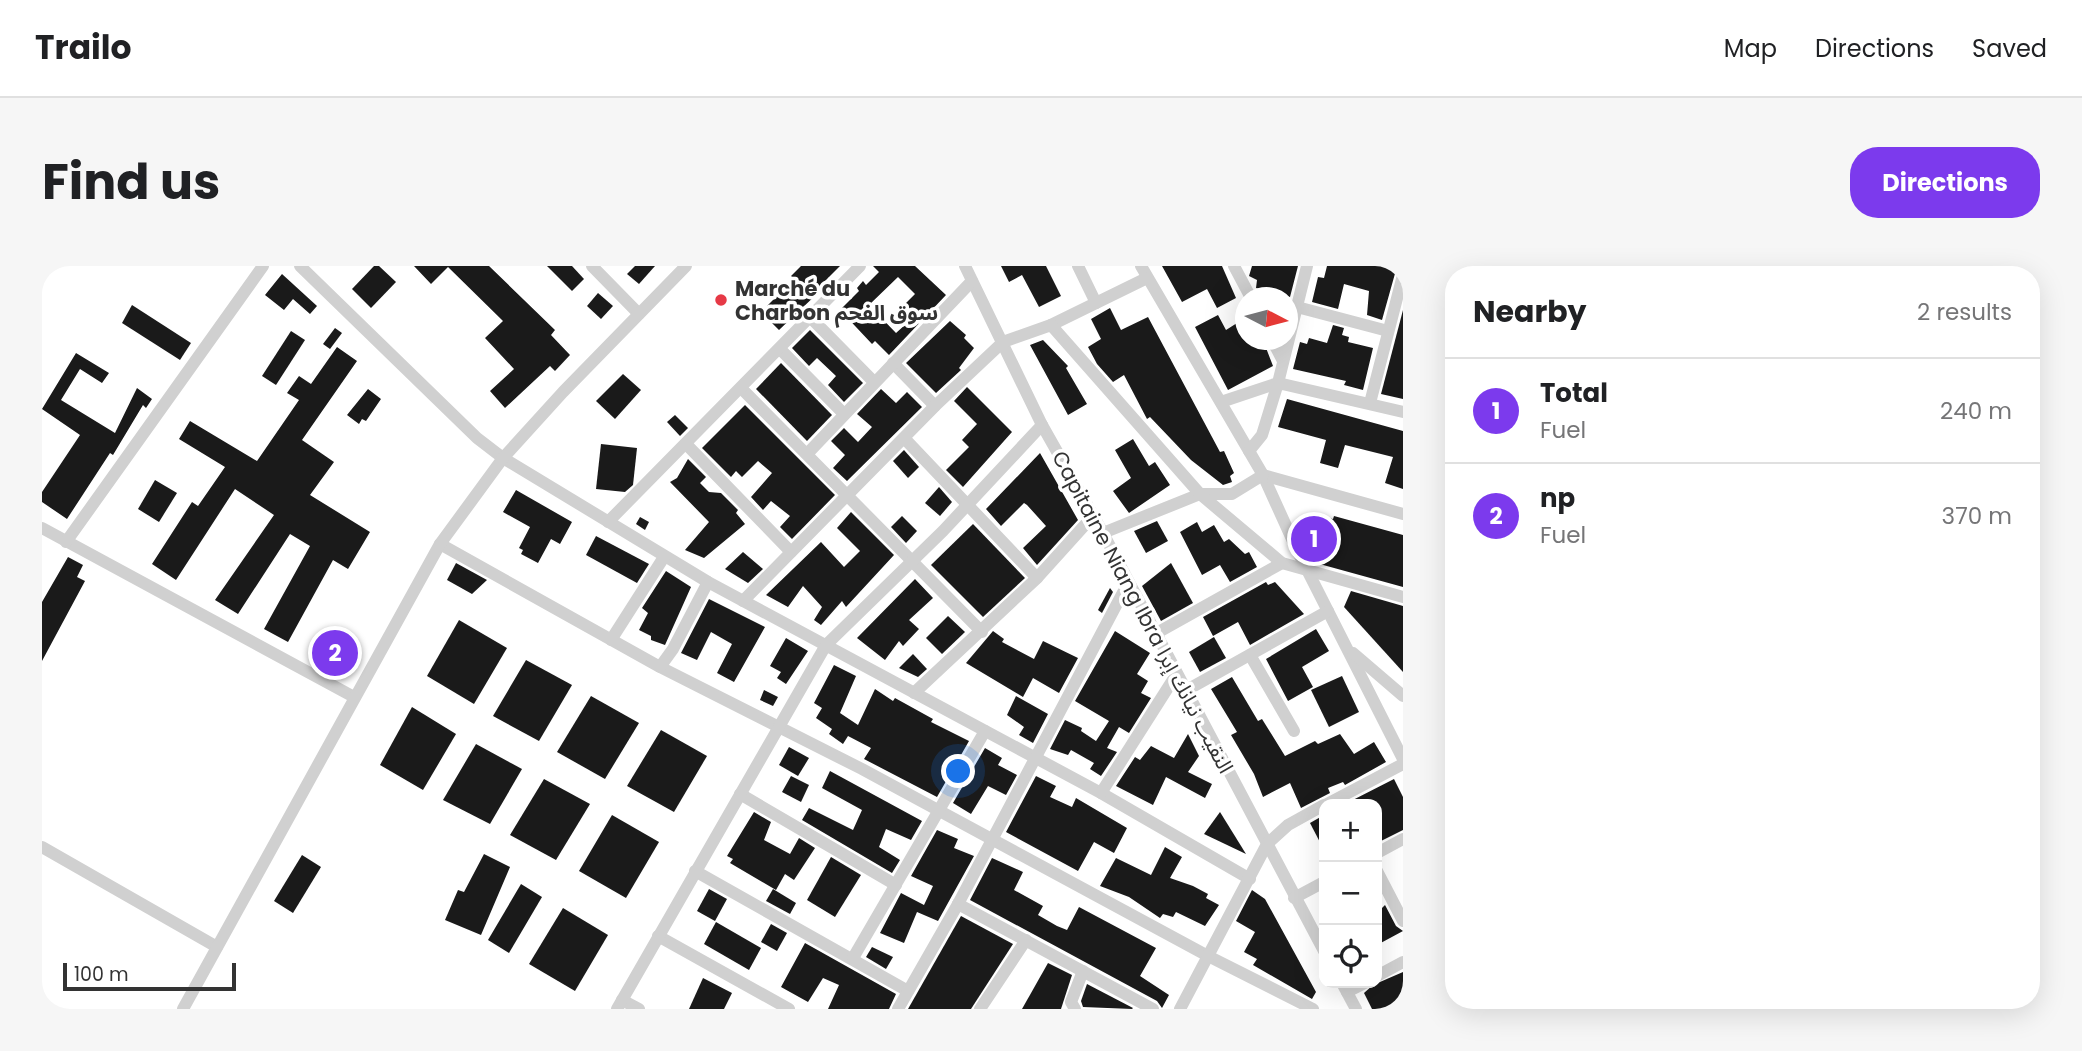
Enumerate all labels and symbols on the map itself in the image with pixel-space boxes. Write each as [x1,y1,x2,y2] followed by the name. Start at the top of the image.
[735,274,938,328] place label: Marché du Charbon سوق الفحم
[1235,287,1298,350] north arrow
[713,292,729,308] marker: Marché du Charbon سوق الفحم
[1045,446,1241,778] street label: Capitaine Niang Ibra النقيب نيانك إبرا
[1291,513,1337,565] pin: 1
[312,627,358,679] pin: 2
[941,754,975,788] your location
[63,960,236,992] scale bar

